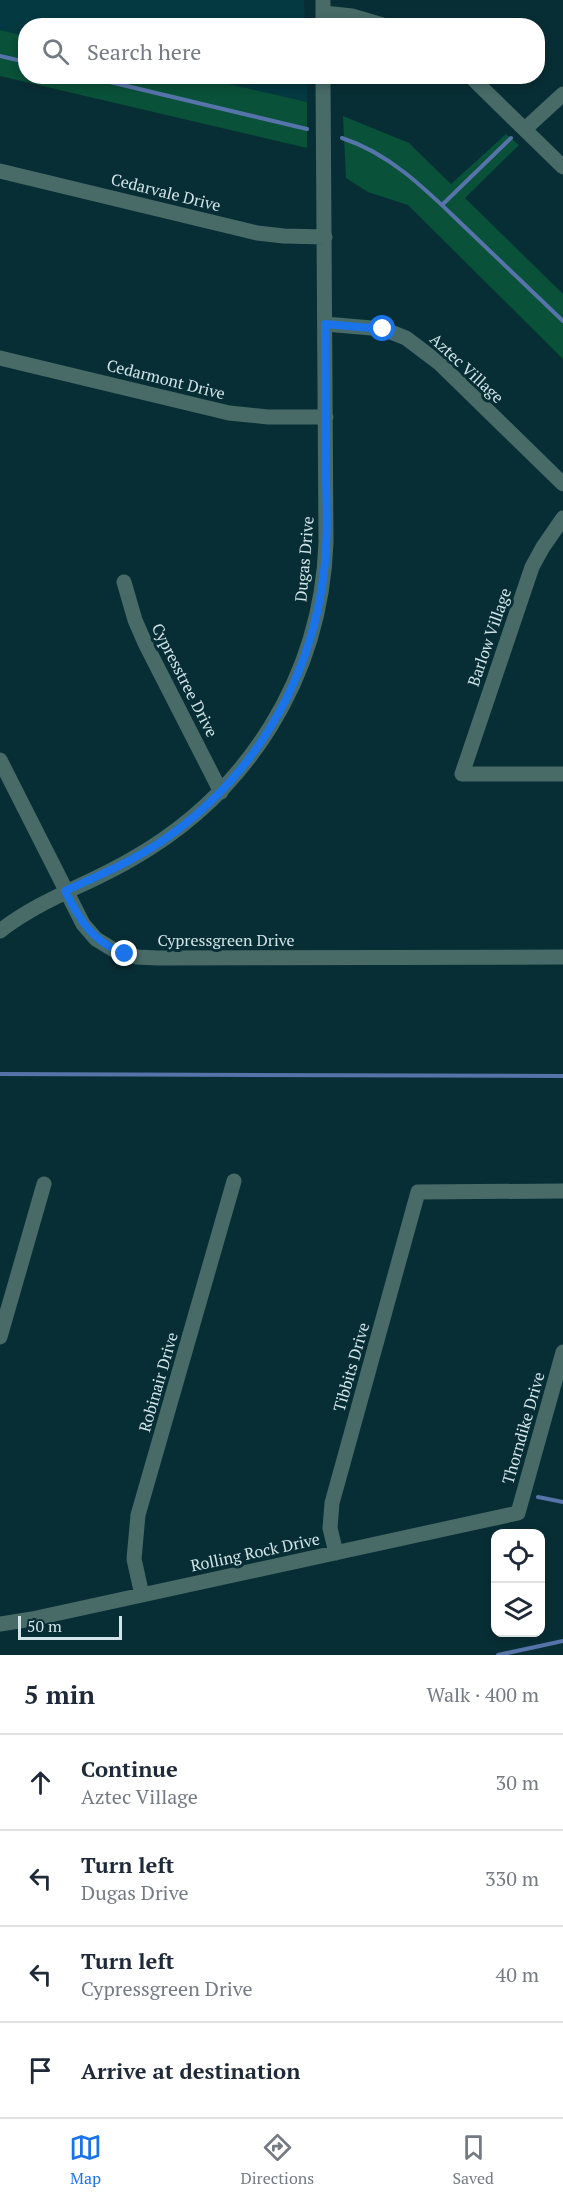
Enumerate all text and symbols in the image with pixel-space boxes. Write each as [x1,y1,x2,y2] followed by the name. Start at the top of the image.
[18,18,545,84] search box
[39,35,72,68] icon: search
[87,37,201,66] text: Search here
[109,168,223,216] street label: Cedarvale Drive
[369,315,395,341] route start
[425,328,509,408] street label: Aztec Village
[105,354,227,404] street label: Cedarmont Drive
[289,515,319,603] street label: Dugas Drive
[462,585,516,689] street label: Barlow Village
[147,619,223,741] street label: Cypresstree Drive
[157,929,295,951] street label: Cypressgreen Drive
[111,940,137,966] route end
[328,1320,374,1414] street label: Tibbits Drive
[133,1330,183,1434] street label: Robinair Drive
[496,1369,550,1487] street label: Thorndike Drive
[188,1528,322,1576] street label: Rolling Rock Drive
[491,1529,545,1637] map controls
[491,1529,545,1583] button: locate
[491,1583,545,1637] button: layers
[18,1613,122,1640] scale bar
[27,1615,62,1637] text: 50 m
[24,1677,95,1711] text: 5 min
[427,1681,539,1708] text: Walk · 400 m
[81,1754,178,1783] text: Continue
[24,1766,57,1799] icon: ahead
[496,1769,539,1796] text: 30 m
[81,1783,198,1810] text: Aztec Village
[81,1850,174,1879] text: Turn left
[24,1862,57,1895] icon: left
[485,1865,539,1892] text: 330 m
[81,1879,188,1906] text: Dugas Drive
[81,1946,174,1975] text: Turn left
[24,1958,57,1991] icon: left
[496,1961,539,1988] text: 40 m
[81,1975,253,2002] text: Cypressgreen Drive
[24,2054,57,2087] icon: arrive
[81,2056,300,2085] text: Arrive at destination
[69,2131,102,2189] tab: Map
[240,2131,314,2189] tab: Directions
[452,2131,494,2189] tab: Saved

